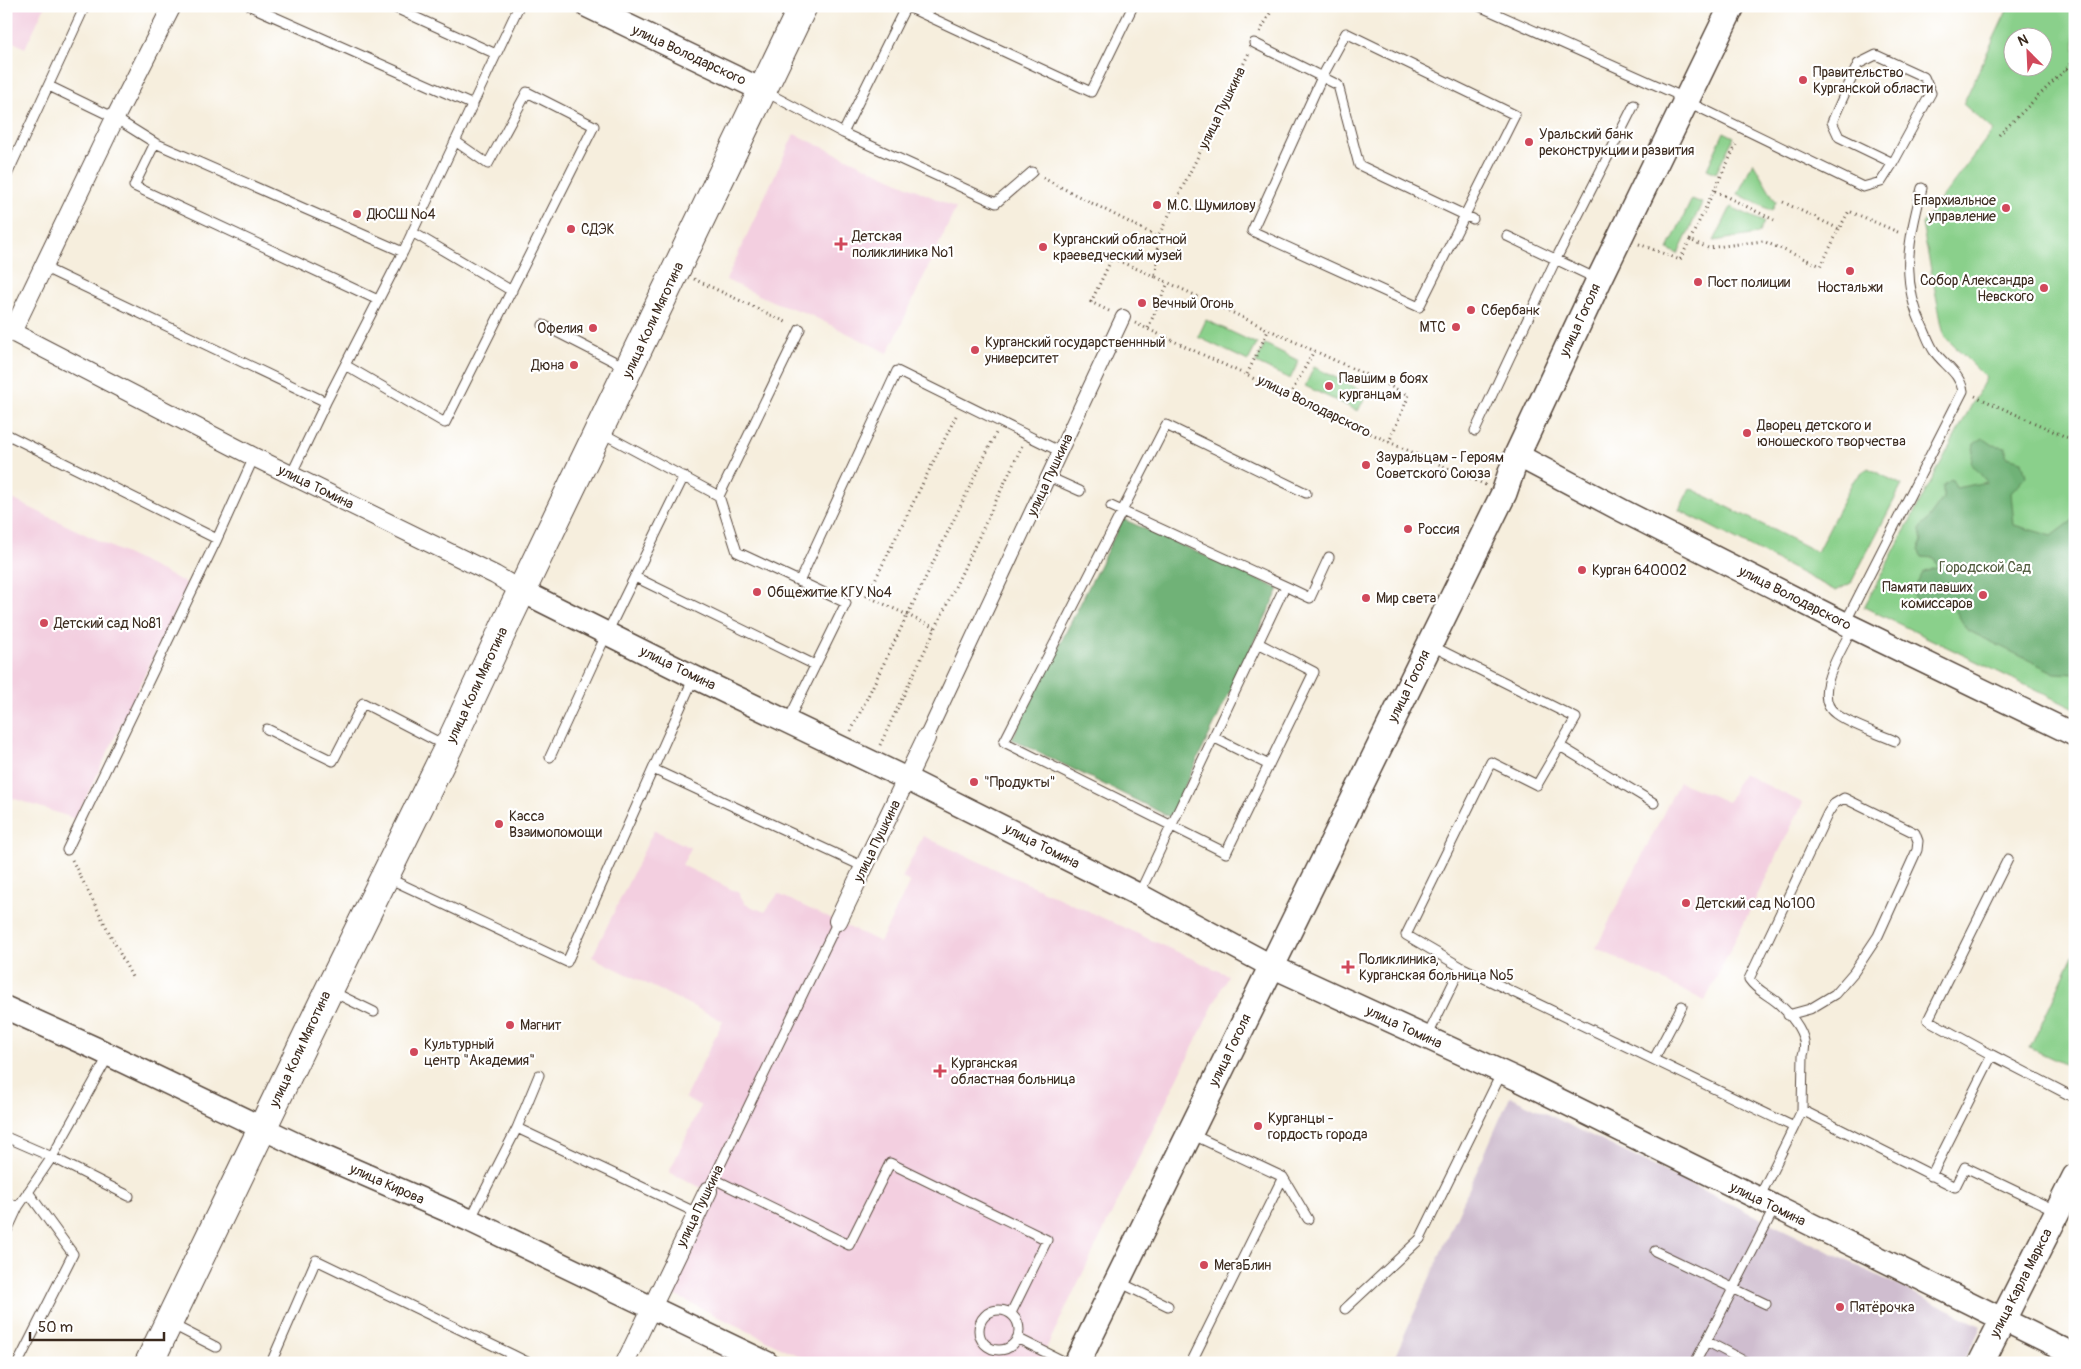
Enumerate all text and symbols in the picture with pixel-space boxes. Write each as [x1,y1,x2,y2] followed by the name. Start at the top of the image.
[628,21,749,89] street label: улица Володарского
[2004,28,2054,78] north arrow
[2015,31,2031,50] text: N
[1194,64,1249,153] street label: улица Пушкина
[1813,64,1933,97] place label: Правительство Курганской области
[1797,74,1809,86] marker: Правительство Курганской области
[1539,126,1694,159] place label: Уральский банк реконструкции и развития
[1523,136,1535,148] marker: Уральский банк реконструкции и развития
[1914,192,1996,225] place label: Епархиальное управление
[1167,197,1256,214] place label: М.С. Шумилову
[1151,199,1163,211] marker: М.С. Шумилову
[2000,202,2012,214] marker: Епархиальное управление
[366,206,436,223] place label: ДЮСШ №4
[351,208,363,220] marker: ДЮСШ №4
[581,221,615,238] place label: СДЭК
[565,223,577,235] marker: СДЭК
[851,228,954,261] place label: Детская поликлиника №1
[1053,231,1187,264] place label: Курганский областной краеведческий музей
[834,237,848,251] marker: Детская поликлиника №1
[1037,241,1049,253] marker: Курганский областной краеведческий музей
[618,259,687,382] street label: улица Коли Мяготина
[1844,265,1856,277] marker: Ностальжи
[1920,272,2034,305] place label: Собор Александра Невского
[1708,274,1790,291] place label: Пост полиции
[1692,276,1704,288] marker: Пост полиции
[1817,279,1883,296] place label: Ностальжи
[1555,281,1604,360] street label: улица Гоголя
[2038,282,2050,294] marker: Собор Александра Невского
[1152,295,1234,312] place label: Вечный Огонь
[1136,297,1148,309] marker: Вечный Огонь
[1481,302,1540,319] place label: Сбербанк
[1465,304,1477,316] marker: Сбербанк
[1420,319,1446,336] place label: МТС
[537,320,583,337] place label: Офелия
[1450,321,1462,333] marker: МТС
[587,322,599,334] marker: Офелия
[984,334,1165,367] place label: Курганский государственнный университет
[969,344,981,356] marker: Курганский государственнный университет
[530,357,564,374] place label: Дюна
[568,359,580,371] marker: Дюна
[1339,370,1428,403] place label: Павшим в боях курганцам
[1254,371,1374,441] street label: улица Володарского
[1323,380,1335,392] marker: Павшим в боях курганцам
[1756,417,1906,450] place label: Дворец детского и юношеского творчества
[1741,427,1753,439] marker: Дворец детского и юношеского творчества
[1023,431,1077,520] street label: улица Пушкина
[1376,449,1504,482] place label: Зауральцам - Героям Советского Союза
[1360,459,1372,471] marker: Зауральцам - Героям Советского Союза
[274,461,357,513] street label: улица Томина
[1418,521,1460,538] place label: Россия
[1402,523,1414,535] marker: Россия
[1939,559,2032,576] park label: Городской Сад
[1592,562,1687,579] place label: Курган 640002
[1735,562,1854,634] street label: улица Володарского
[1576,564,1588,576] marker: Курган 640002
[1882,579,1973,612] place label: Памяти павших комиссаров
[767,584,892,601] place label: Общежитие КГУ №4
[751,586,763,598] marker: Общежитие КГУ №4
[1977,589,1989,601] marker: Памяти павших комиссаров
[1376,590,1436,607] place label: Мир света
[1360,592,1372,604] marker: Мир света
[53,615,161,632] place label: Детский сад №81
[38,617,50,629] marker: Детский сад №81
[442,624,511,747] street label: улица Коли Мяготина
[636,642,719,694] street label: улица Томина
[1384,647,1434,726] street label: улица Гоголя
[984,774,1056,791] place label: "Продукты"
[968,776,980,788] marker: "Продукты"
[849,797,904,886] street label: улица Пушкина
[509,808,602,841] place label: Касса Взаимопомощи
[493,818,505,830] marker: Касса Взаимопомощи
[1001,819,1082,872] street label: улица Томина
[1695,895,1815,912] place label: Детский сад №100
[1680,897,1692,909] marker: Детский сад №100
[1359,951,1514,984] place label: Поликлиника, Курганская больница №5
[1341,960,1355,974] marker: Поликлиника, Курганская больница №5
[265,988,334,1111] street label: улица Коли Мяготина
[1362,1002,1445,1052] street label: улица Томина
[1205,1011,1255,1090] street label: улица Гоголя
[520,1017,562,1034] place label: Магнит
[504,1019,516,1031] marker: Магнит
[424,1036,535,1069] place label: Культурный центр "Академия"
[408,1046,420,1058] marker: Культурный центр "Академия"
[951,1055,1075,1088] place label: Курганская областная больница
[933,1064,947,1078] marker: Курганская областная больница
[1268,1110,1367,1143] place label: Курганцы - гордость города
[1252,1120,1264,1132] marker: Курганцы - гордость города
[346,1160,427,1208] street label: улица Кирова
[672,1162,727,1251] street label: улица Пушкина
[1726,1178,1809,1230] street label: улица Томина
[1986,1226,2056,1341] street label: улица Карла Маркса
[1214,1257,1271,1274] place label: МегаБлин
[1198,1259,1210,1271] marker: МегаБлин
[1850,1299,1914,1316] place label: Пятёрочка
[1834,1301,1846,1313] marker: Пятёрочка
[30,1309,164,1341] scale bar
[38,1318,73,1337] text: 50 m

